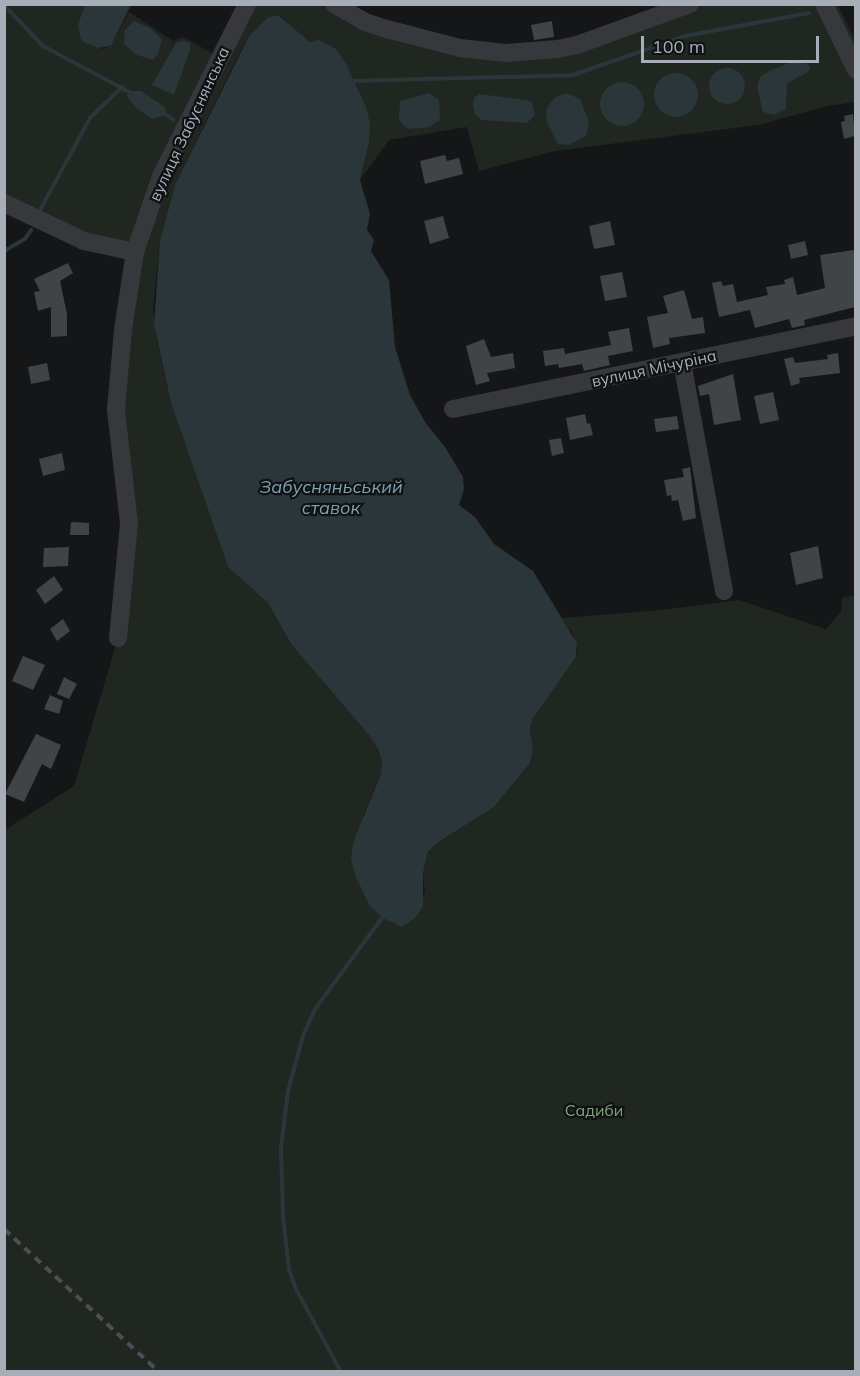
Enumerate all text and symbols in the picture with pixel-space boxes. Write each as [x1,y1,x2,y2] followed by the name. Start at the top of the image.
[644,24,822,62] scale bar
[652,35,705,58] text: 100 m
[145,44,233,204] street label: вулиця Забуснянська
[590,345,718,391] street label: вулиця Мічуріна
[259,477,403,520] water label: Забусняньський ставок
[565,1100,623,1120] park label: Садиби

